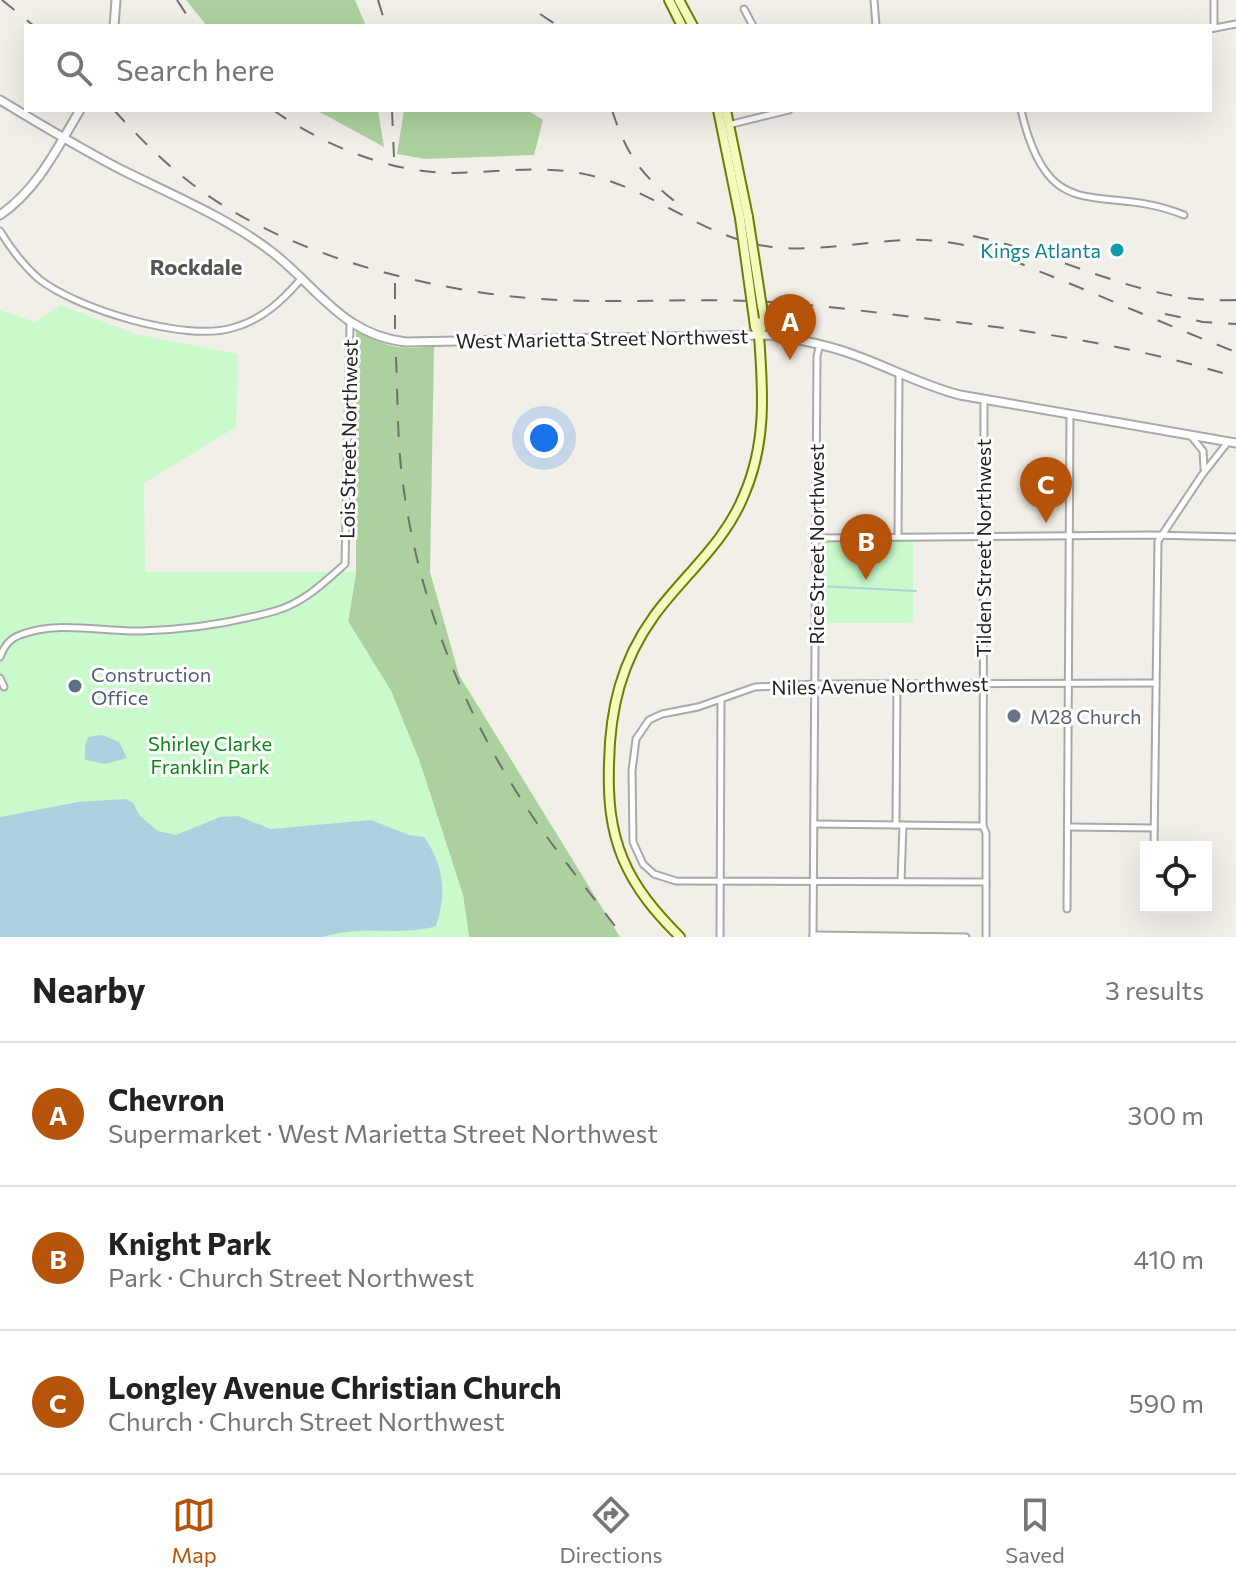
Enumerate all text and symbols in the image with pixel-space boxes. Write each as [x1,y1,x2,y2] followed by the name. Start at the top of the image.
[24,24,1212,112] search box
[52,46,96,90] icon: search
[116,50,275,87] text: Search here
[980,238,1101,262] place label: Kings Atlanta
[1108,241,1126,259] marker: Kings Atlanta
[150,253,242,280] district label: Rockdale
[764,294,816,360] pin: A
[456,323,748,353] street label: West Marietta Street Northwest
[334,339,362,539] street label: Lois Street Northwest
[524,418,564,458] your location
[971,439,995,657] street label: Tilden Street Northwest
[804,443,828,645] street label: Rice Street Northwest
[1020,457,1072,523] pin: C
[840,514,892,580] pin: B
[91,662,211,709] place label: Construction Office
[771,671,989,699] street label: Niles Avenue Northwest
[66,677,84,695] marker: Construction Office
[1030,704,1141,728] place label: M28 Church
[1005,707,1023,725] marker: M28 Church
[148,731,272,778] park label: Shirley Clarke Franklin Park
[1140,841,1212,913] map controls
[1140,841,1212,913] button: locate
[32,968,146,1010] text: Nearby
[1105,974,1204,1005] text: 3 results
[108,1080,225,1117] text: Chevron
[49,1099,67,1130] text: A
[1128,1099,1204,1130] text: 300 m
[108,1117,658,1148] text: Supermarket · West Marietta Street Northwest
[108,1224,272,1261] text: Knight Park
[49,1243,67,1274] text: B
[1133,1243,1204,1274] text: 410 m
[108,1261,474,1292] text: Park · Church Street Northwest
[108,1368,562,1405] text: Longley Avenue Christian Church
[49,1387,67,1418] text: C
[1129,1387,1204,1418] text: 590 m
[108,1405,505,1436] text: Church · Church Street Northwest
[171,1493,217,1568] tab: Map
[559,1493,663,1568] tab: Directions
[1005,1493,1065,1568] tab: Saved

